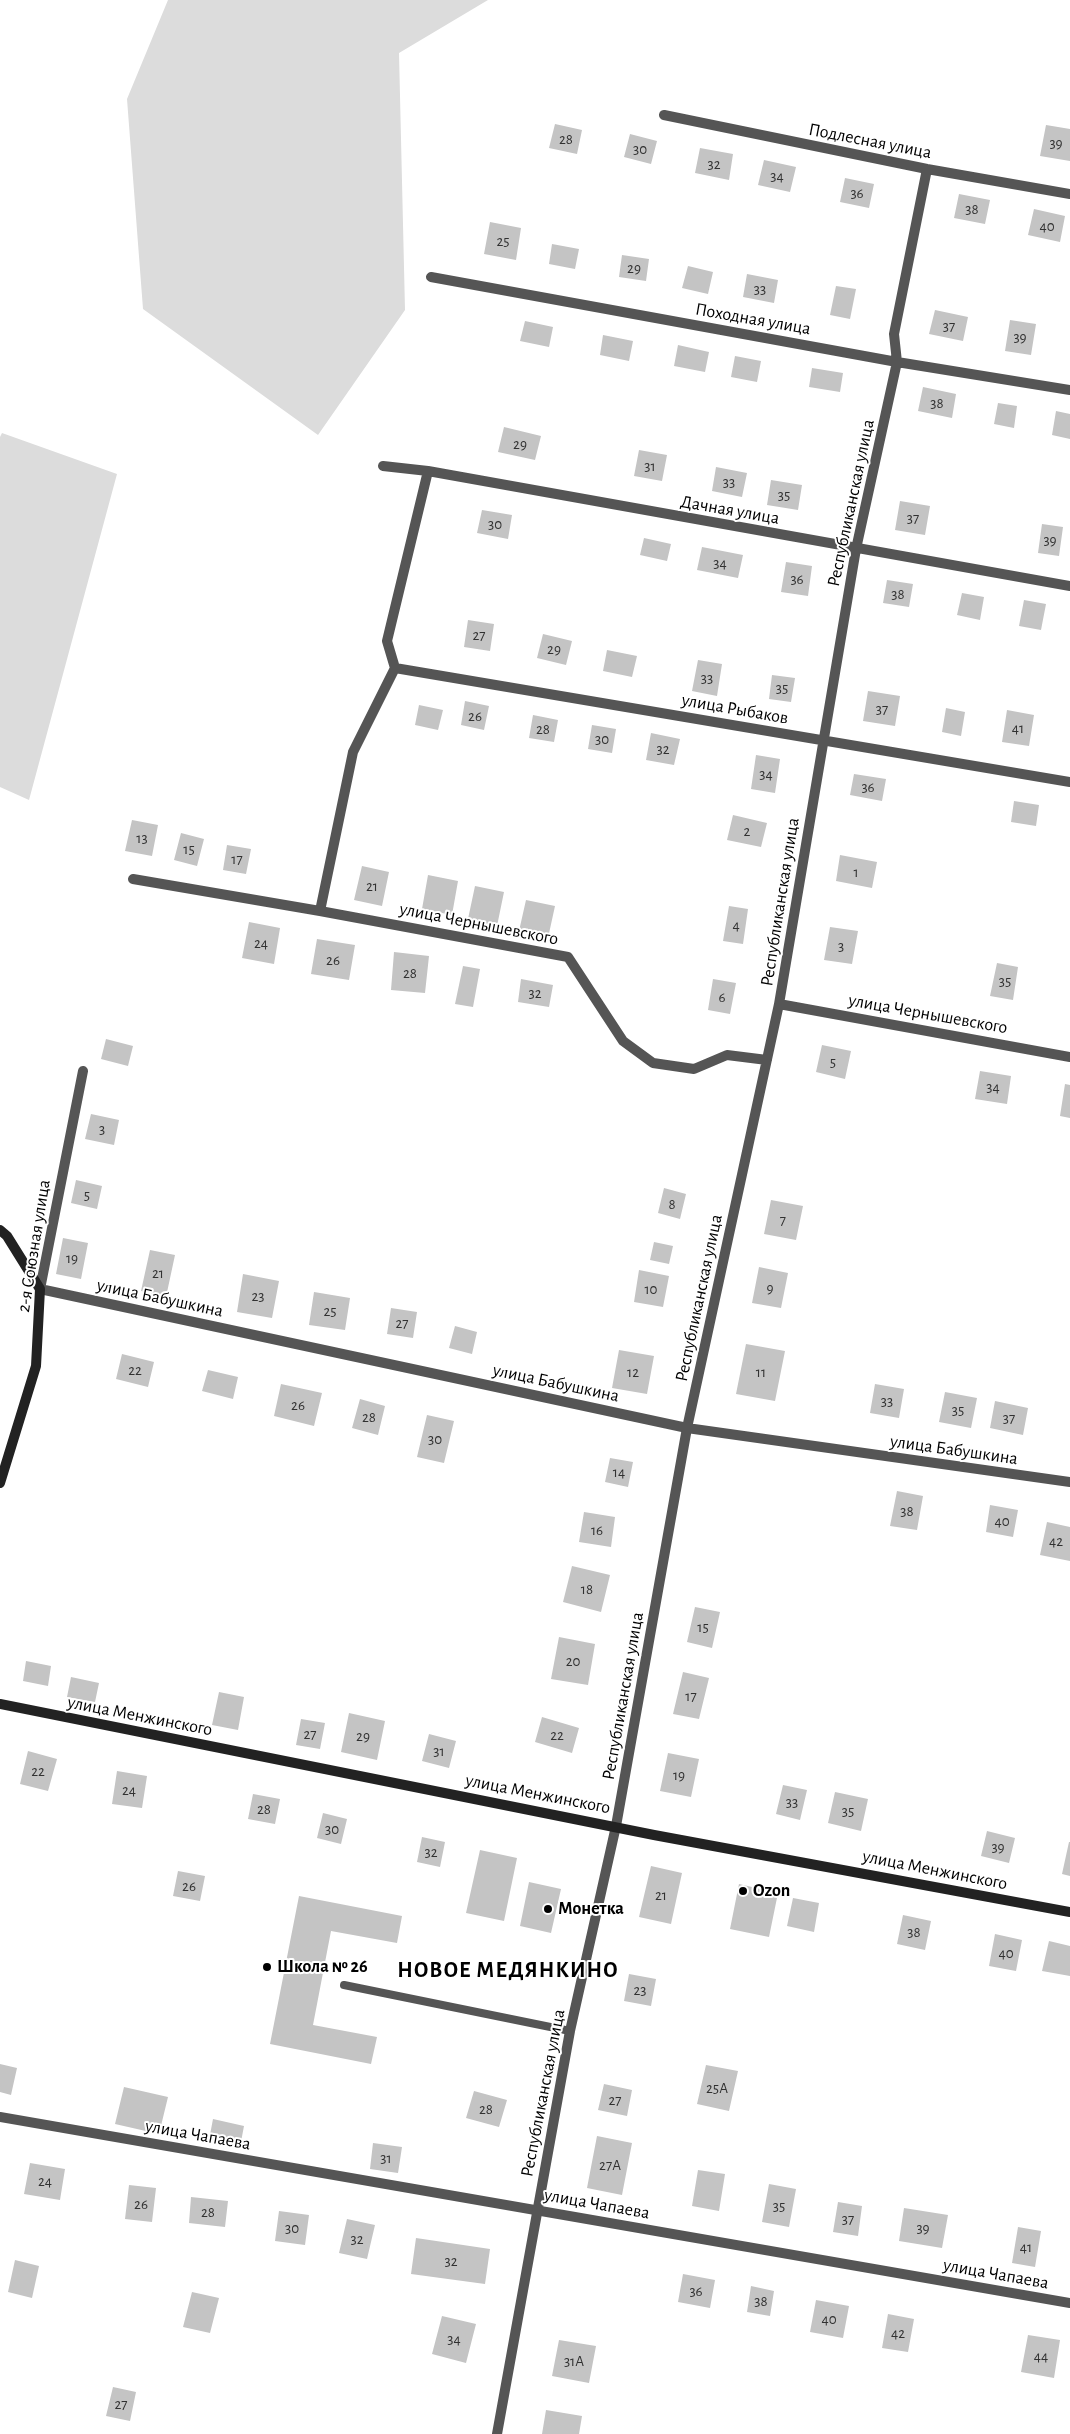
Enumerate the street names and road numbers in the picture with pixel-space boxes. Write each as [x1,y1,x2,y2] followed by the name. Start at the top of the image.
[807,118,933,164] street label: Подлесная улица
[694,298,812,340] street label: Походная улица
[823,417,879,589] street label: Республиканская улица
[679,491,781,529] street label: Дачная улица
[680,689,790,729] street label: улица Рыбаков
[756,816,804,988] street label: Республиканская улица
[398,898,560,950] street label: улица Чернышевского
[847,989,1009,1039] street label: улица Чернышевского
[13,1178,55,1314] street label: 2-я Союзная улица
[671,1212,727,1384] street label: Республиканская улица
[95,1274,225,1322] street label: улица Бабушкина
[491,1359,621,1407] street label: улица Бабушкина
[889,1430,1019,1470] street label: улица Бабушкина
[598,1610,648,1782] street label: Республиканская улица
[66,1691,214,1741] street label: улица Менжинского
[464,1769,612,1819] street label: улица Менжинского
[861,1845,1009,1895] street label: улица Менжинского
[516,2007,570,2179] street label: Республиканская улица
[144,2115,252,2155] street label: улица Чапаева
[543,2184,651,2224] street label: улица Чапаева
[942,2254,1050,2294] street label: улица Чапаева

